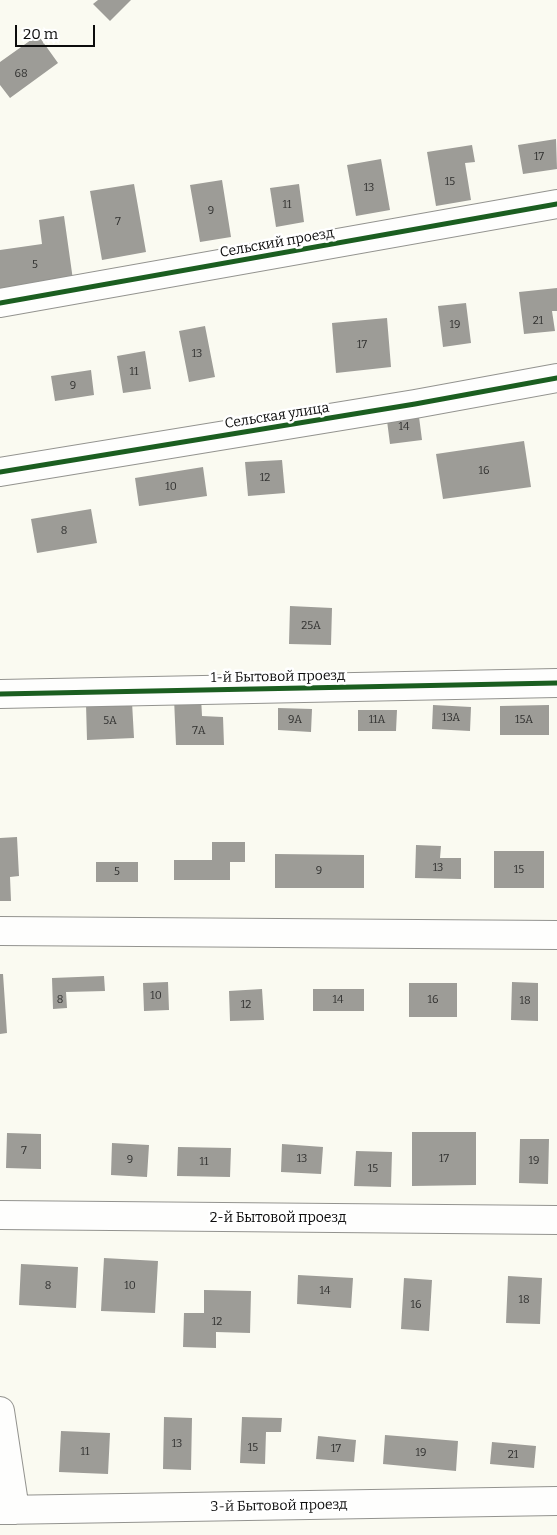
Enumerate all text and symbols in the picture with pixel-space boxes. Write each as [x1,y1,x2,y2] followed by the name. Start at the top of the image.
[18,15,98,47] scale bar
[23,25,58,43] text: 20 m
[14,67,28,81] house number: 68
[534,150,544,164] house number: 17
[445,175,455,189] house number: 15
[364,181,374,195] house number: 13
[283,198,291,212] house number: 11
[208,204,214,218] house number: 9
[115,215,121,229] house number: 7
[219,225,335,261] street label: Сельский проезд
[32,258,38,272] house number: 5
[533,314,543,328] house number: 21
[450,318,460,332] house number: 19
[357,338,367,352] house number: 17
[192,347,202,361] house number: 13
[130,365,138,379] house number: 11
[70,379,76,393] house number: 9
[224,399,330,433] street label: Сельская улица
[399,420,409,434] house number: 14
[479,464,489,478] house number: 16
[260,471,270,485] house number: 12
[165,480,177,494] house number: 10
[61,524,67,538] house number: 8
[301,619,321,633] house number: 25А
[210,667,346,687] street label: 1-й Бытовой проезд
[442,711,460,725] house number: 13А
[288,713,302,727] house number: 9А
[369,713,385,727] house number: 11А
[515,713,533,727] house number: 15А
[103,714,117,728] house number: 5А
[192,724,206,738] house number: 7А
[433,861,443,875] house number: 13
[514,863,524,877] house number: 15
[316,864,322,878] house number: 9
[114,865,120,879] house number: 5
[150,989,162,1003] house number: 10
[57,993,63,1007] house number: 8
[333,993,343,1007] house number: 14
[428,993,438,1007] house number: 16
[519,994,531,1008] house number: 18
[241,998,251,1012] house number: 12
[21,1144,27,1158] house number: 7
[297,1152,307,1166] house number: 13
[439,1152,449,1166] house number: 17
[127,1153,133,1167] house number: 9
[529,1154,539,1168] house number: 19
[200,1155,208,1169] house number: 11
[368,1162,378,1176] house number: 15
[210,1210,346,1226] street label: 2-й Бытовой проезд
[45,1279,51,1293] house number: 8
[124,1279,136,1293] house number: 10
[320,1284,330,1298] house number: 14
[518,1293,530,1307] house number: 18
[411,1298,421,1312] house number: 16
[212,1315,222,1329] house number: 12
[172,1437,182,1451] house number: 13
[248,1441,258,1455] house number: 15
[331,1442,341,1456] house number: 17
[81,1445,89,1459] house number: 11
[416,1446,426,1460] house number: 19
[508,1448,518,1462] house number: 21
[210,1496,348,1516] street label: 3-й Бытовой проезд

